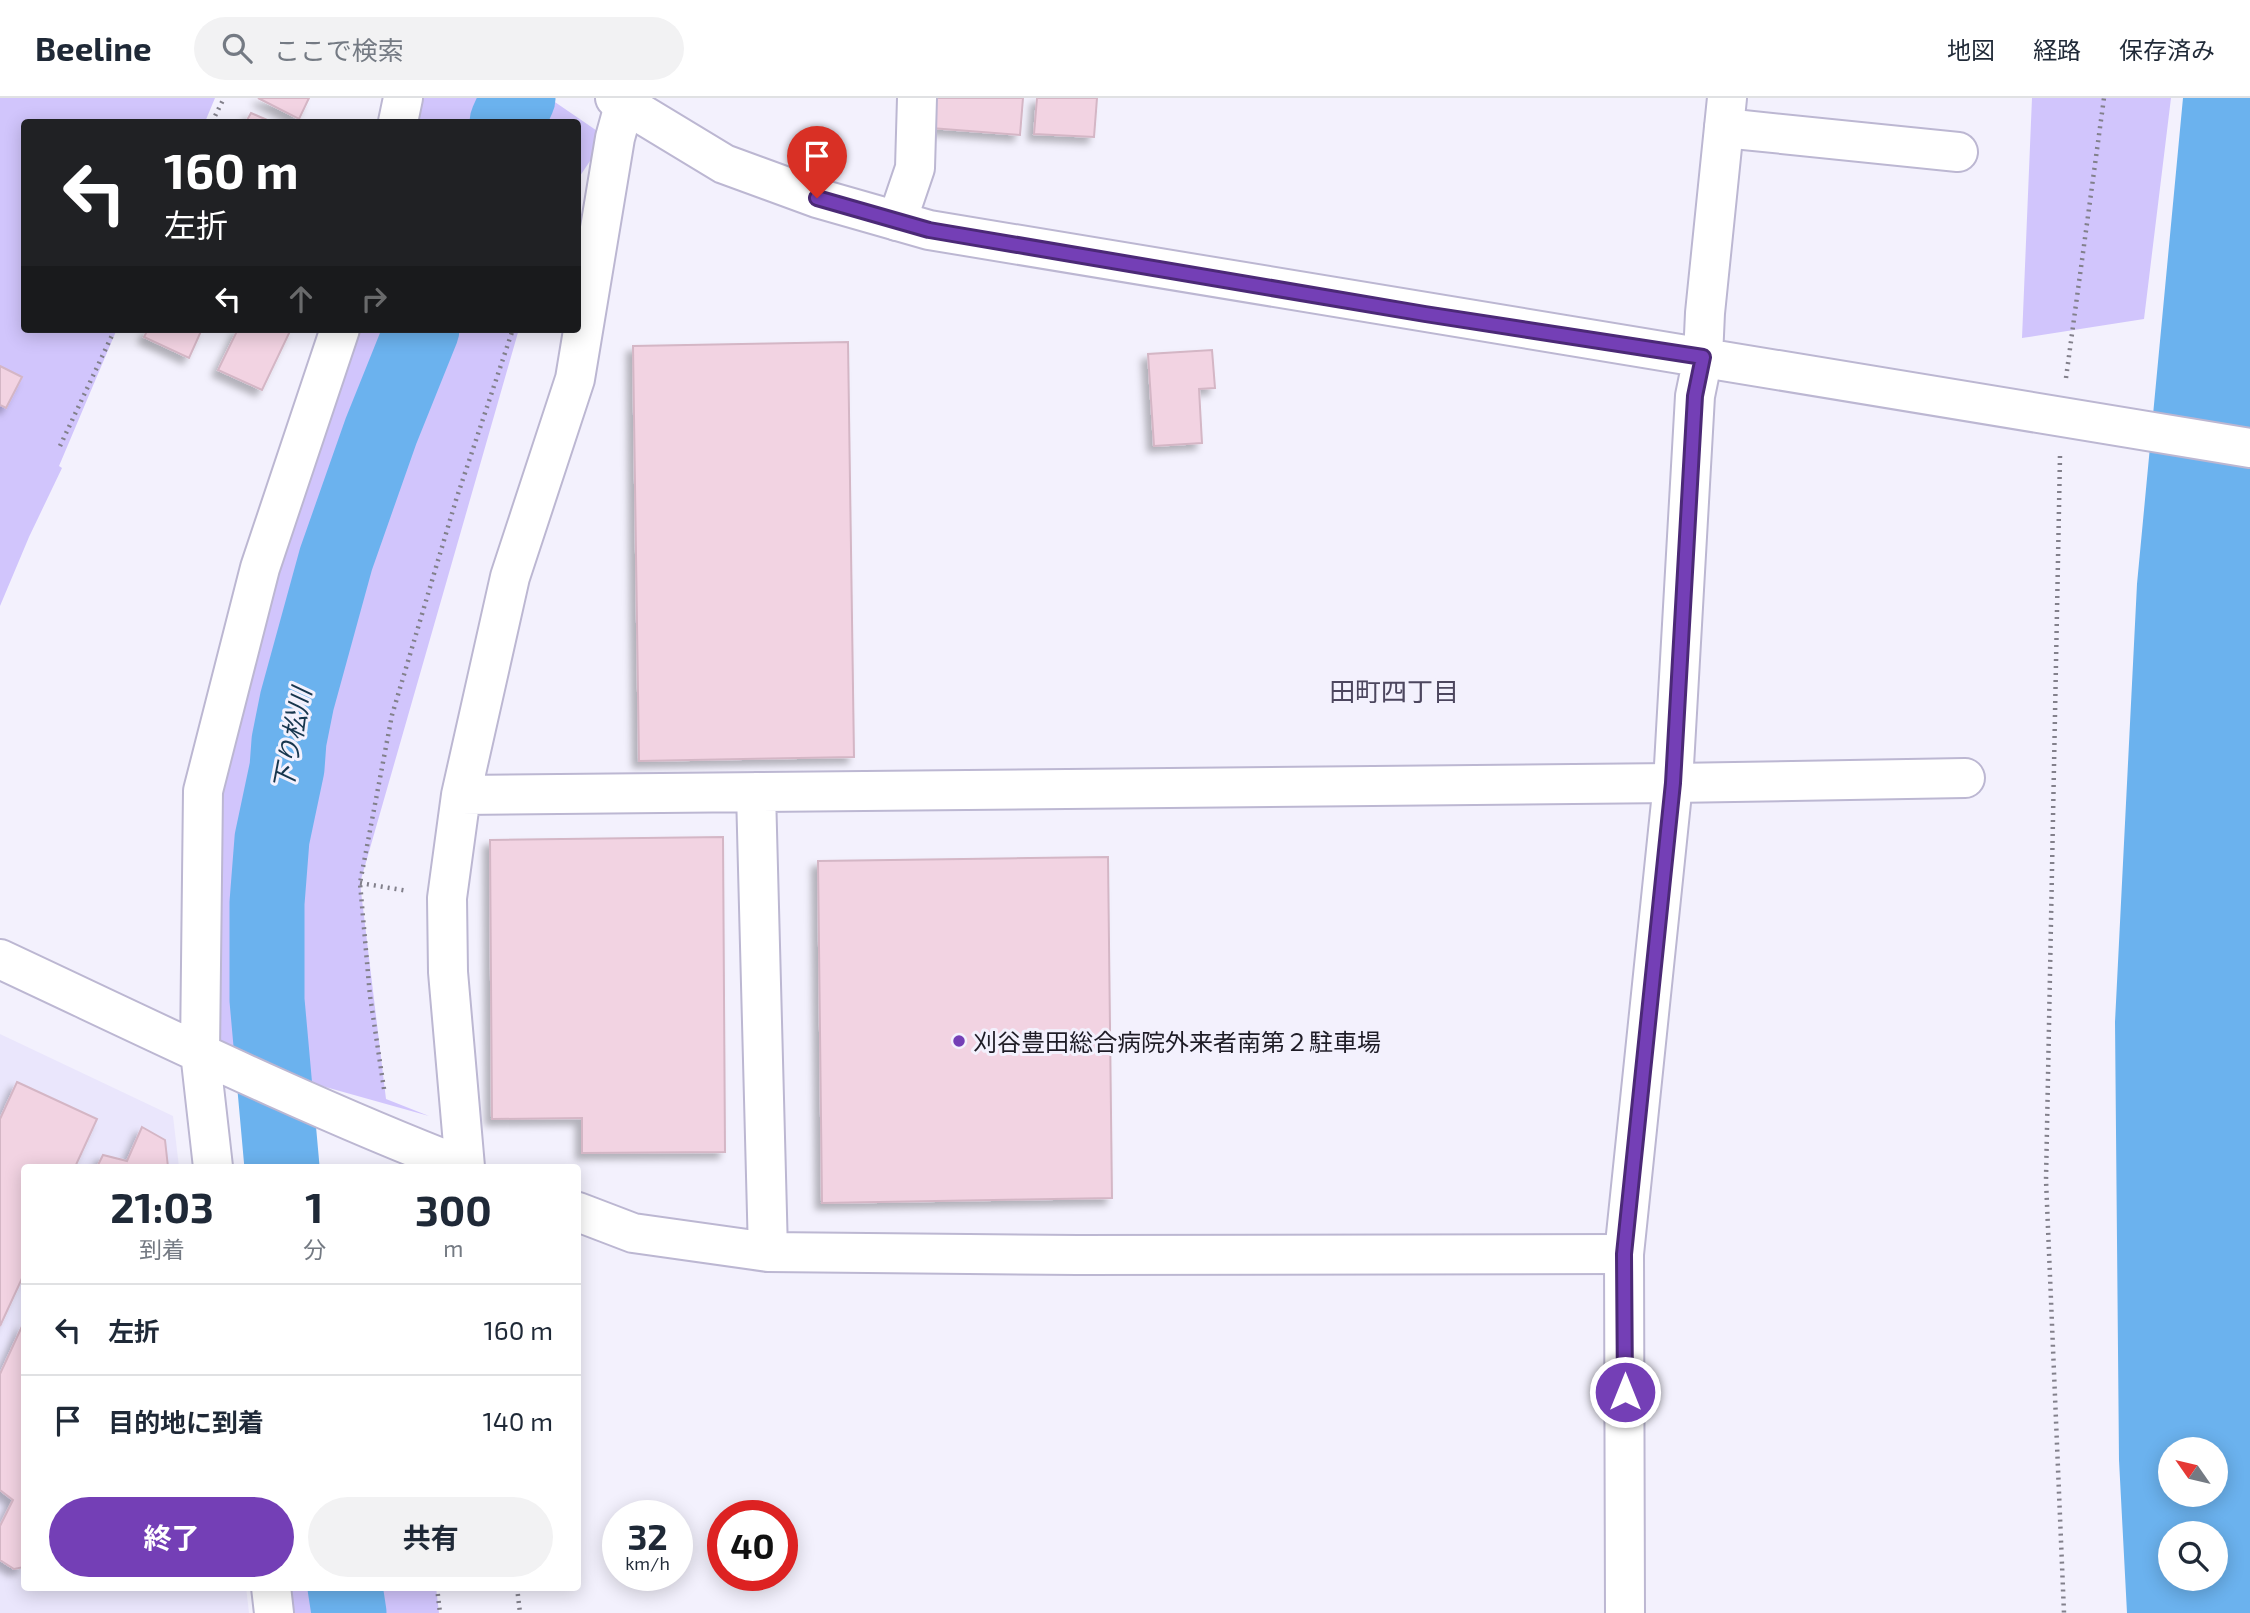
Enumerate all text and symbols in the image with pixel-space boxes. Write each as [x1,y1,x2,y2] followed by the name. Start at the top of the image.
[194,17,684,80] search box
[35,28,152,68] text: Beeline
[218,29,256,67] icon: search
[274,34,404,65] text: ここで検索
[1947,35,1995,64] text: 地図
[2033,35,2081,64] text: 経路
[2119,35,2215,64] text: 保存済み
[787,126,847,198] pin
[798,137,836,175] icon: arrive
[164,140,299,199] text: 160 m
[49,147,140,238] icon: left
[164,205,228,243] text: 左折
[209,280,247,318] icon: left
[282,280,320,318] icon: ahead
[355,280,393,318] icon: right
[1329,675,1459,706] district label: 田町四丁目
[266,682,317,793] water label: 下り松川
[973,1027,1381,1056] place label: 刈谷豊田総合病院外来者南第２駐車場
[951,1033,967,1049] marker: 刈谷豊田総合病院外来者南第２駐車場
[110,1181,214,1231] text: 21:03
[305,1181,323,1231] text: 1
[415,1184,492,1234] text: 300
[443,1234,464,1262] text: m
[139,1235,185,1263] text: 到着
[303,1235,326,1263] text: 分
[49,1311,87,1349] icon: left
[484,1314,553,1345] text: 160 m
[108,1315,160,1346] text: 左折
[1588,1355,1662,1429] position arrow
[49,1402,87,1440] icon: arrive
[482,1405,553,1436] text: 140 m
[108,1406,264,1437] text: 目的地に到着
[2158,1437,2228,1507] north arrow
[2158,1437,2228,1591] map controls
[49,1497,294,1577] button: 終了
[308,1497,553,1577] button: 共有
[707,1500,798,1591] speed limit sign: 40
[627,1515,668,1557] text: 32
[2158,1521,2228,1591] button: search
[625,1552,670,1574] text: km/h

